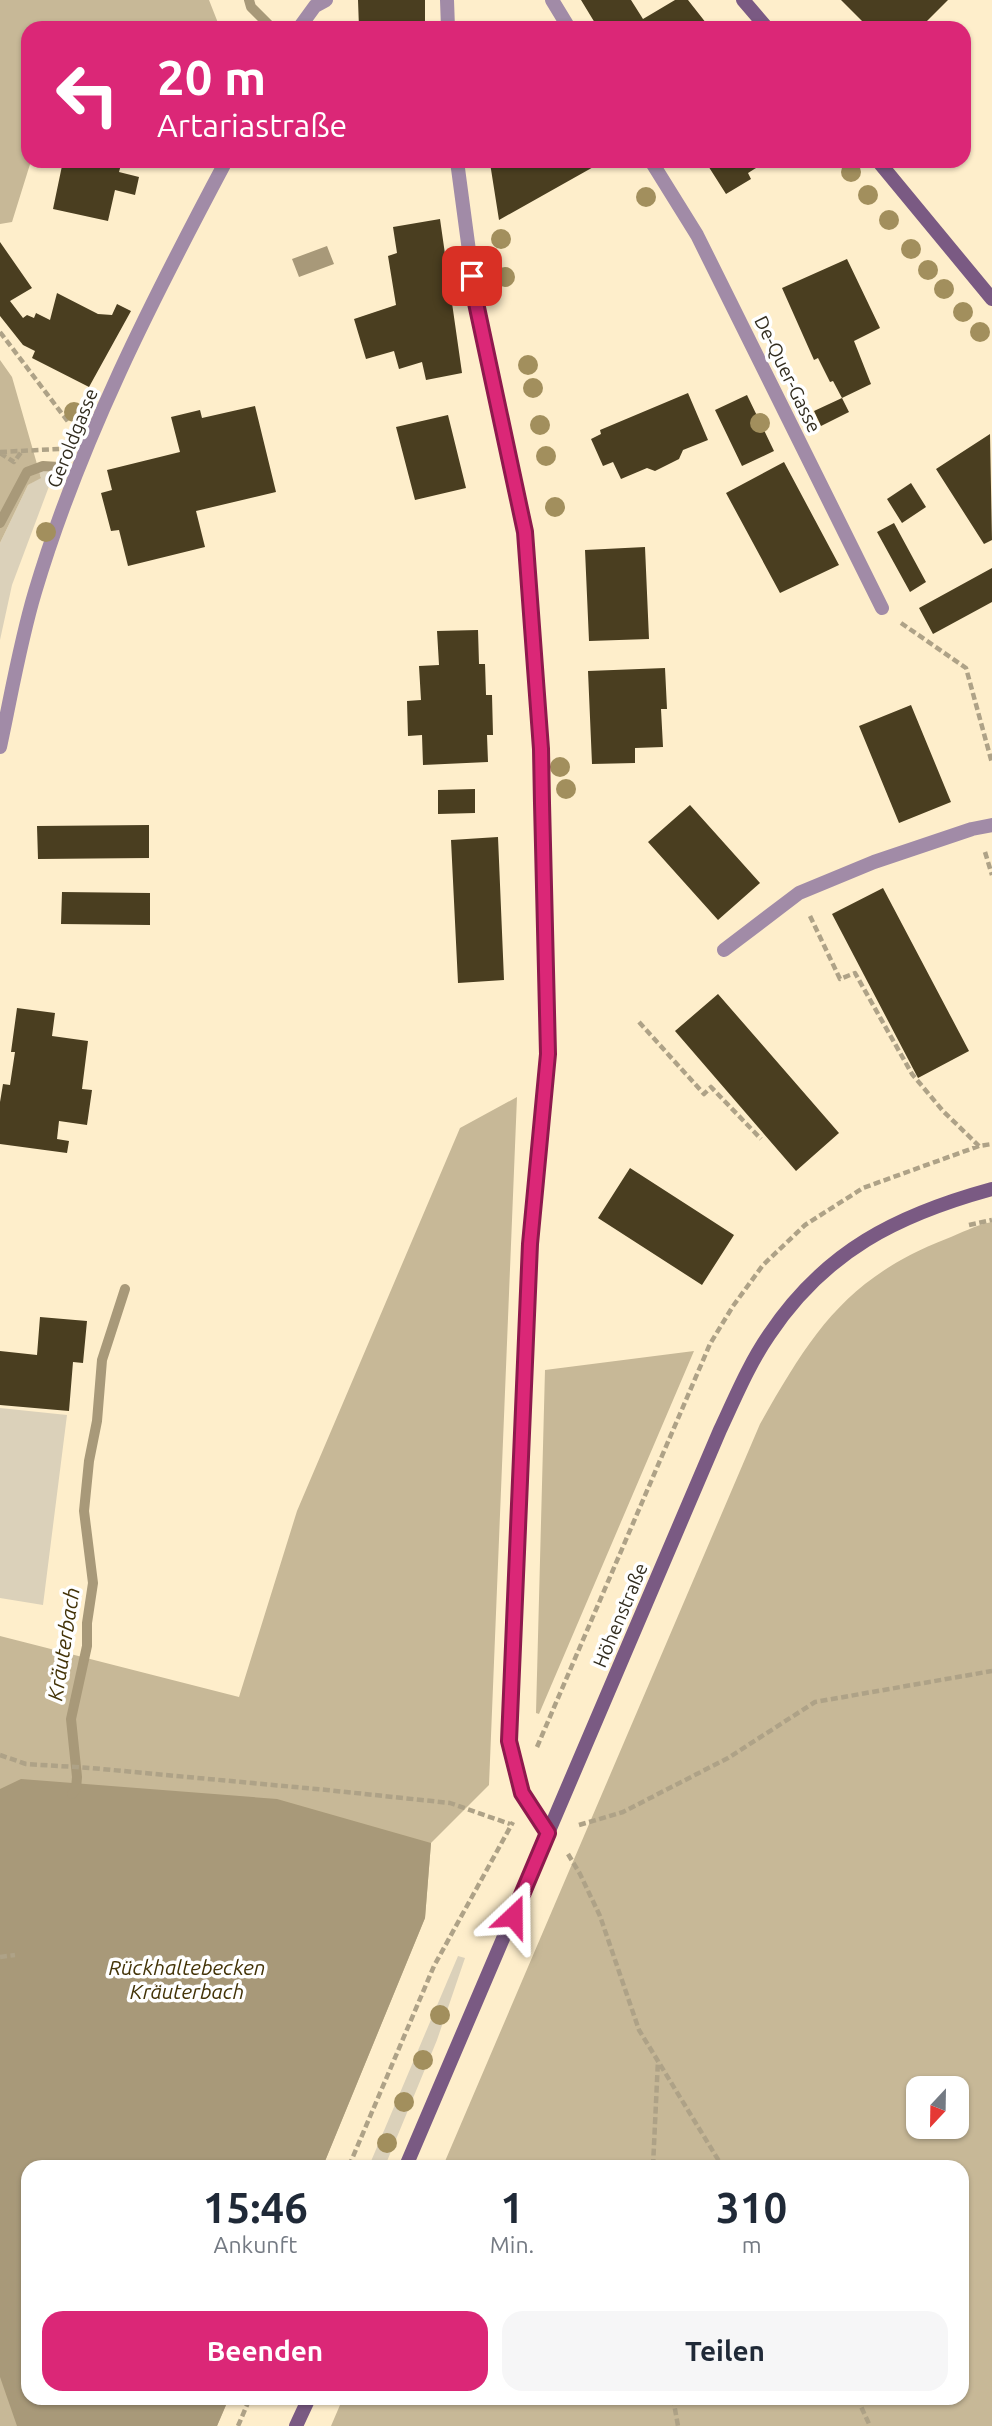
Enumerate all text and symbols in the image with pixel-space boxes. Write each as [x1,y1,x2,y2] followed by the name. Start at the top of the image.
[42,49,133,140] icon: left
[157,49,266,104] text: 20 m
[157,107,347,143] text: Artariastraße
[442,246,502,306] pin
[453,257,491,295] icon: arrive
[750,312,826,436] street label: De-Quer-Gasse
[42,385,102,491] street label: Geroldgasse
[588,1560,652,1670] street label: Höhenstraße
[42,1586,84,1702] water label: Kräuterbach
[476,1879,550,1953] position arrow
[108,1955,266,2003] water label: Rückhaltebecken Kräuterbach
[906,2076,970,2138] north arrow
[906,2076,969,2139] map controls
[203,2184,308,2231] text: 15:46
[500,2184,524,2231] text: 1
[716,2184,787,2231] text: 310
[214,2232,297,2257] text: Ankunft
[490,2232,534,2257] text: Min.
[742,2232,762,2257] text: m
[42,2311,488,2391] button: Beenden
[502,2311,948,2391] button: Teilen

